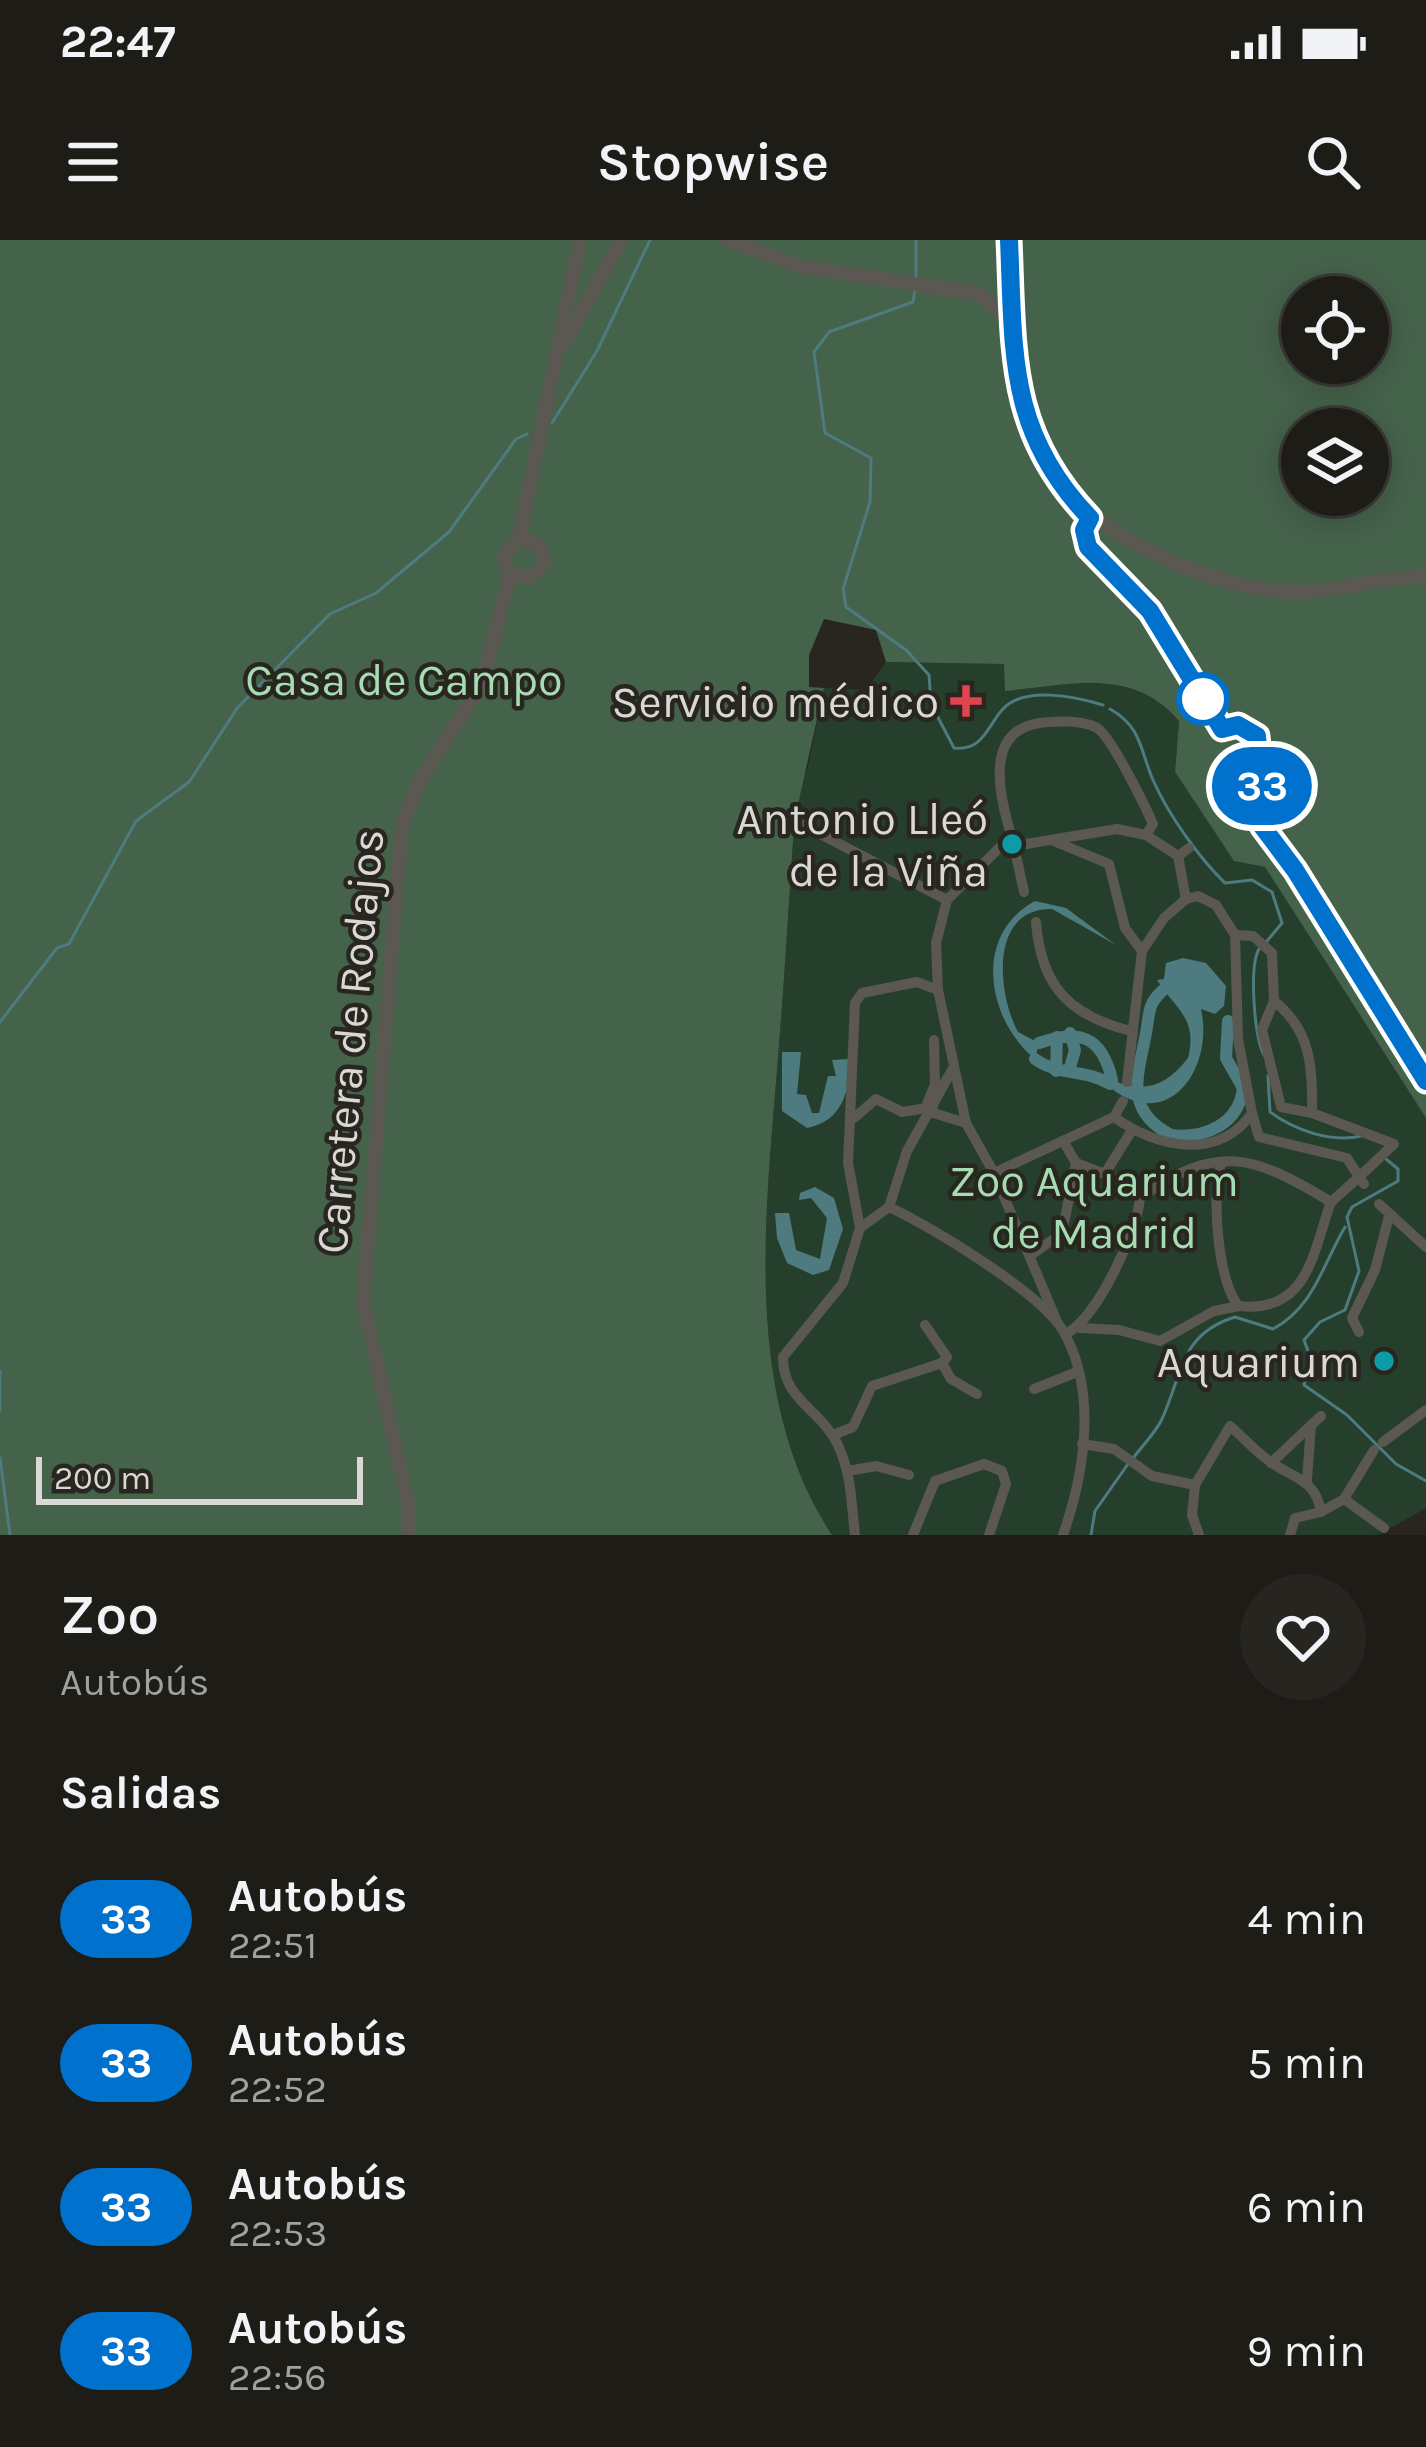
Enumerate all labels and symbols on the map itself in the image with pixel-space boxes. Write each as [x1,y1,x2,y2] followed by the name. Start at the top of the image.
[245,654,563,706] park label: Casa de Campo
[1178,674,1228,724] unlabelled marker
[611,676,939,728] place label: Servicio médico
[950,685,982,717] marker: Servicio médico
[1208,747,1316,825] line badge: 33
[736,793,988,897] place label: Antonio Lleó de la Viña
[306,827,395,1256] street label: Carretera de Rodajos
[999,831,1025,857] marker: Antonio Lleó de la Viña
[949,1155,1239,1259] park label: Zoo Aquarium de Madrid
[1157,1336,1360,1389] place label: Aquarium
[1371,1348,1397,1374] marker: Aquarium
[36,1451,363,1504] scale bar

